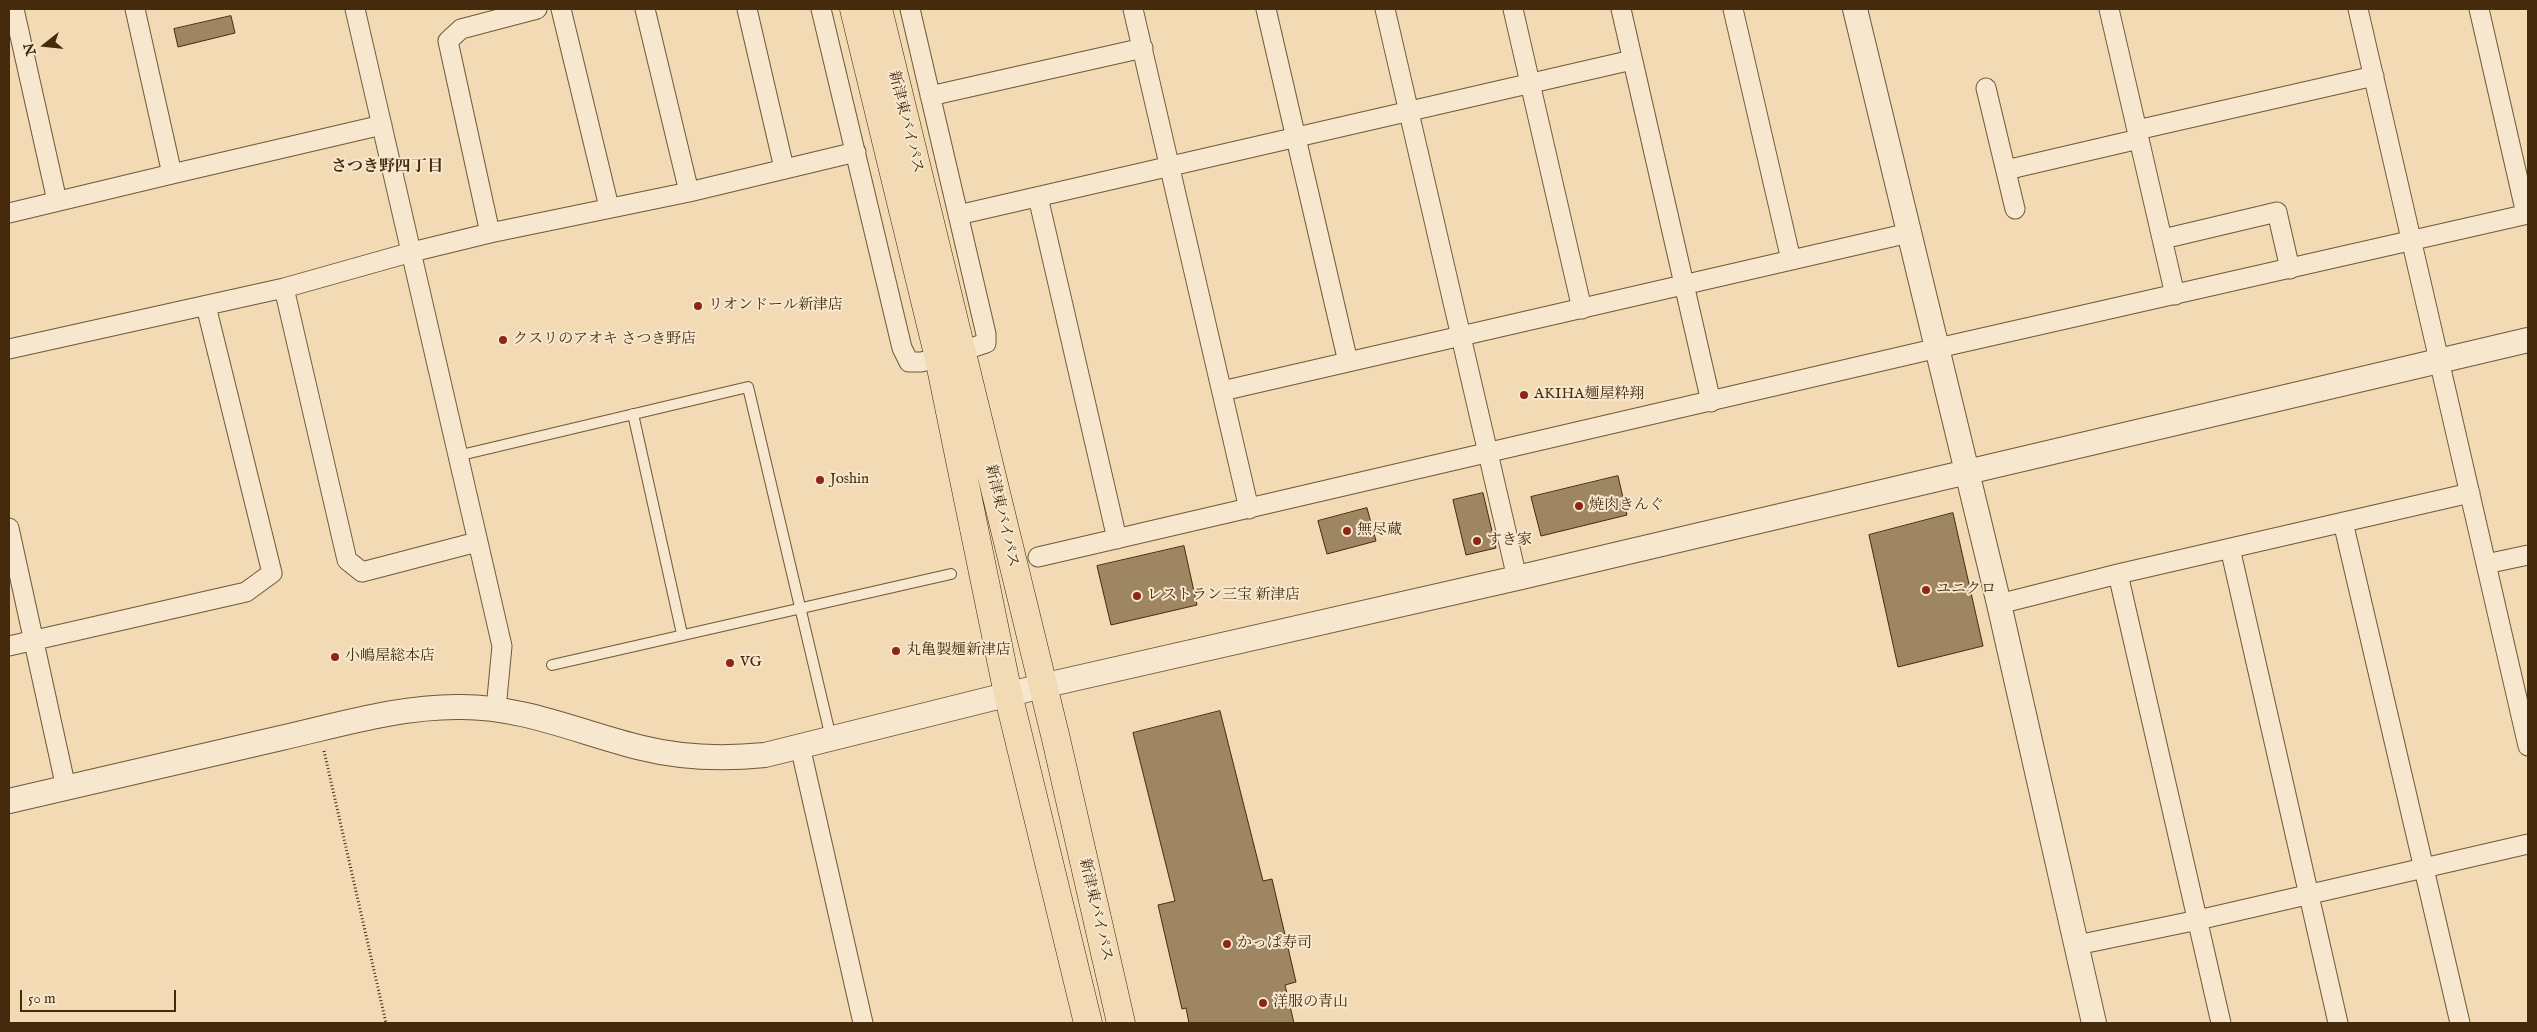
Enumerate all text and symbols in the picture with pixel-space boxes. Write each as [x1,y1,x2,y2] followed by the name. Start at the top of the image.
[20,20,70,70] north arrow
[20,41,41,57] text: N
[884,69,926,175] street label: 新津東バイパス
[331,158,443,178] district label: さつき野四丁目
[708,297,843,315] place label: リオンドール新津店
[692,300,704,312] marker: リオンドール新津店
[513,331,696,349] place label: クスリのアオキ さつき野店
[497,334,509,346] marker: クスリのアオキ さつき野店
[1534,386,1644,404] place label: AKIHA麺屋粋翔
[1518,389,1530,401] marker: AKIHA麺屋粋翔
[980,463,1022,569] street label: 新津東バイパス
[830,471,869,489] place label: Joshin
[814,474,826,486] marker: Joshin
[1589,497,1664,515] place label: 焼肉きんぐ
[1573,500,1585,512] marker: 焼肉きんぐ
[1357,522,1402,540] place label: 無尽蔵
[1341,525,1353,537] marker: 無尽蔵
[1487,532,1532,550] place label: すき家
[1471,535,1483,547] marker: すき家
[1936,581,1996,599] place label: ユニクロ
[1920,584,1932,596] marker: ユニクロ
[1147,587,1300,605] place label: レストラン三宝 新津店
[1131,590,1143,602] marker: レストラン三宝 新津店
[906,642,1011,660] place label: 丸亀製麺新津店
[890,645,902,657] marker: 丸亀製麺新津店
[345,648,435,666] place label: 小嶋屋総本店
[329,651,341,663] marker: 小嶋屋総本店
[740,654,762,672] place label: VG
[724,657,736,669] marker: VG
[1074,857,1116,963] street label: 新津東バイパス
[1237,935,1312,953] place label: かっぱ寿司
[1221,938,1233,950] marker: かっぱ寿司
[22,980,179,1012] scale bar
[28,989,56,1008] text: 50 m
[1273,994,1348,1012] place label: 洋服の青山
[1257,997,1269,1009] marker: 洋服の青山

